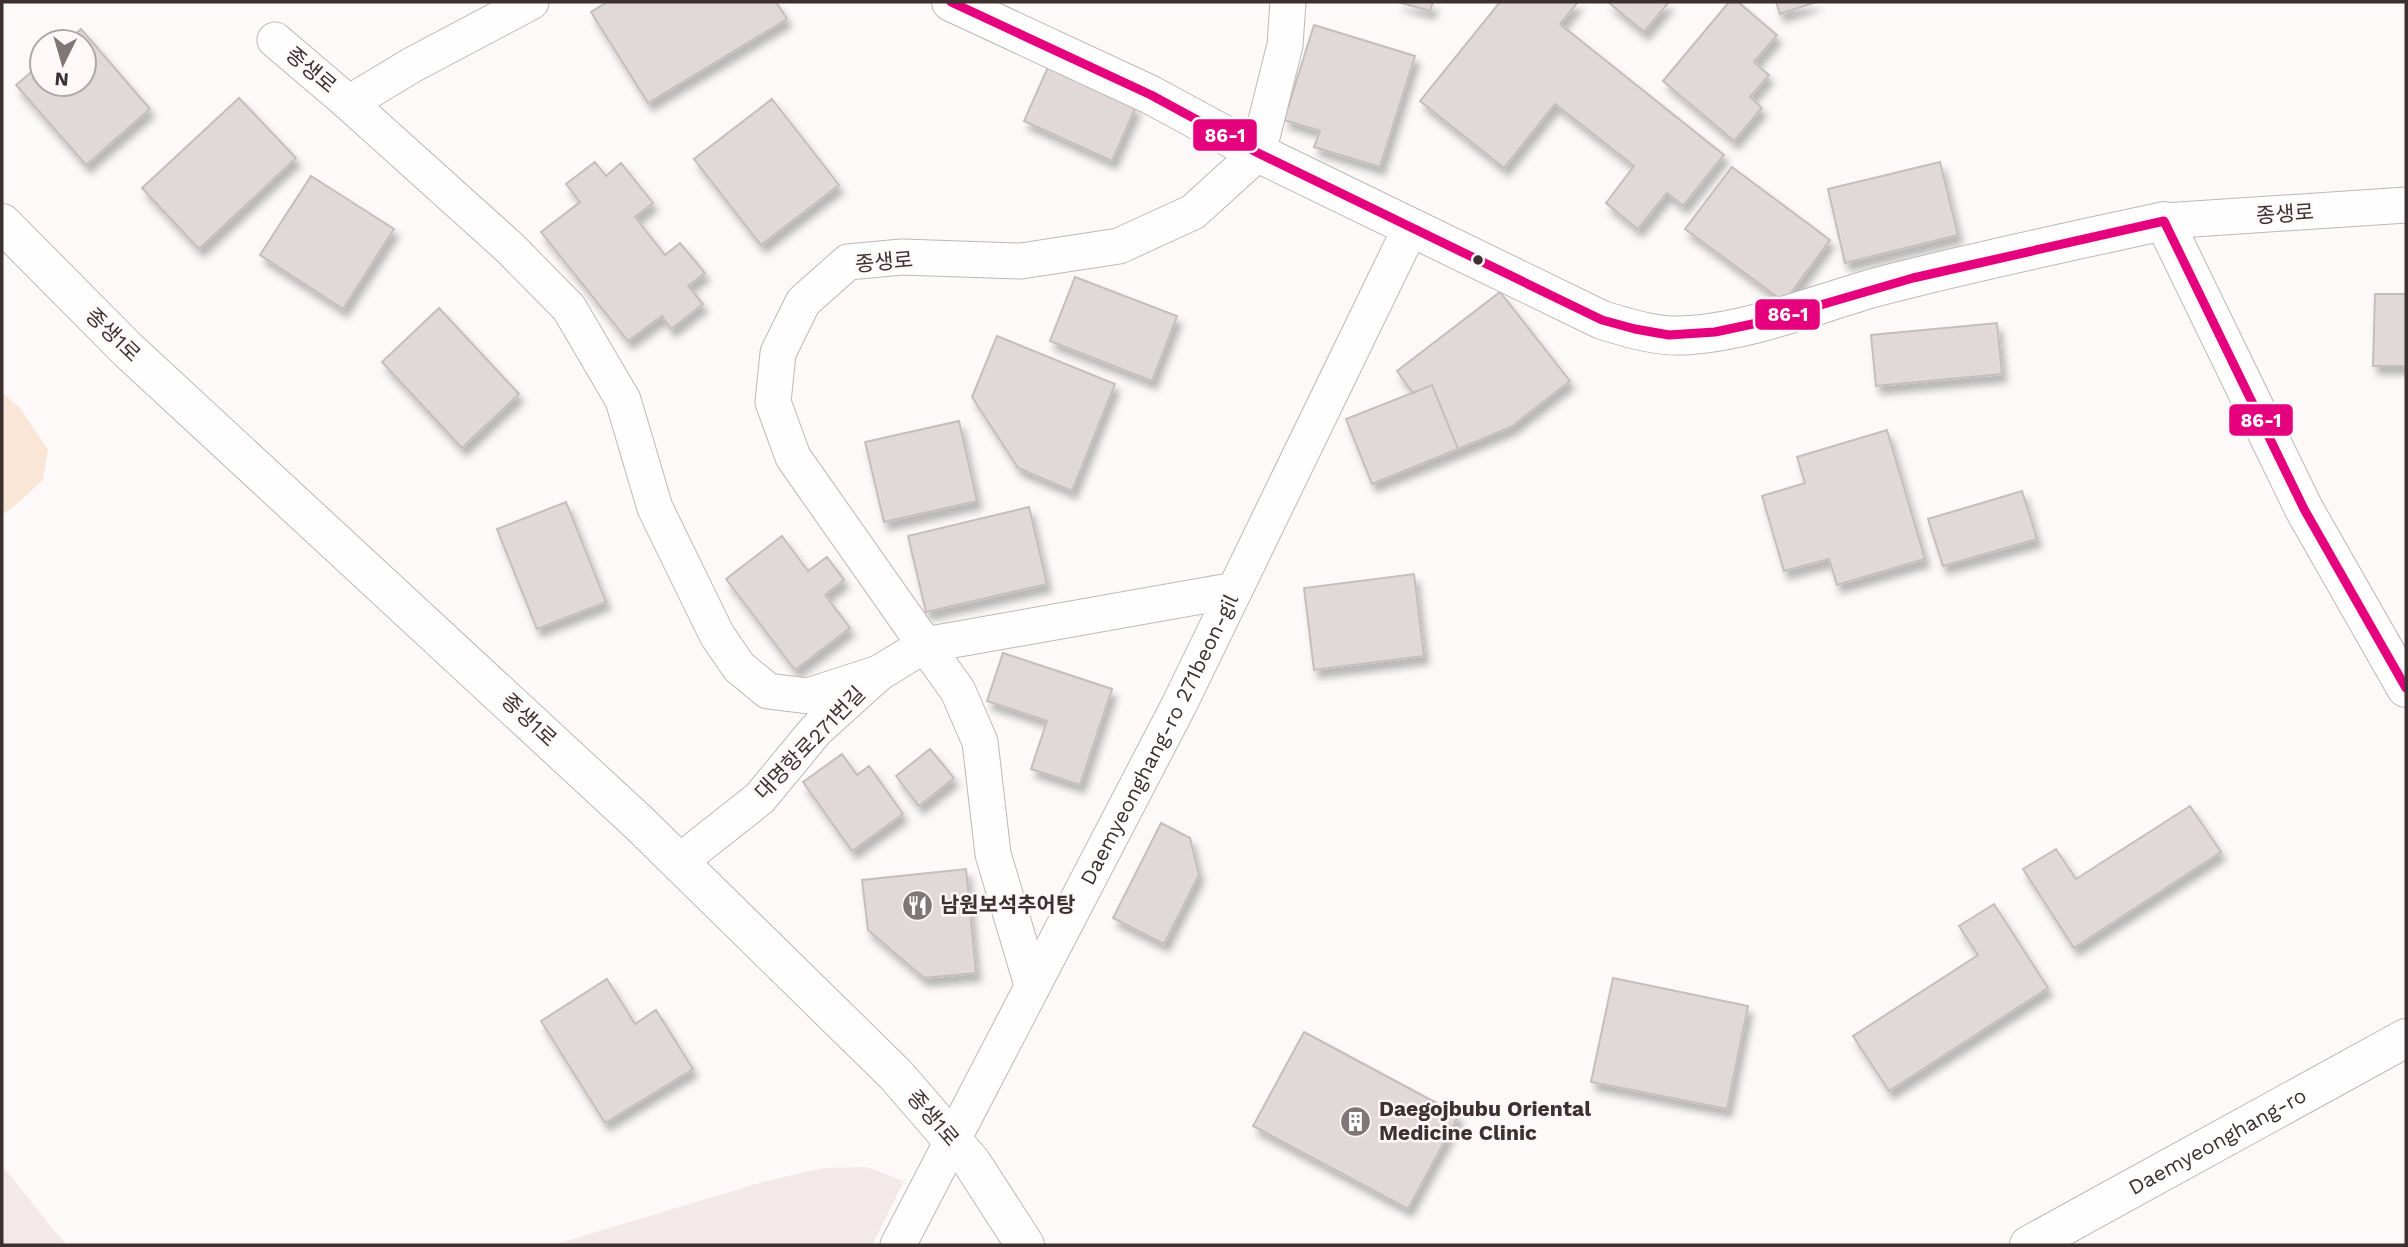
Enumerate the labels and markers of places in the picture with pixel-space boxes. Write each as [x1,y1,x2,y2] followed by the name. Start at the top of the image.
[1471,253,1485,267] unlabelled marker
[900,888,934,922] restaurant icon: 남원보석추어탕
[940,892,1075,917] place label: 남원보석추어탕
[1379,1096,1591,1145] place label: Daegojbubu Oriental Medicine Clinic
[1339,1104,1373,1138] building icon: Daegojbubu Oriental Medicine Clinic

